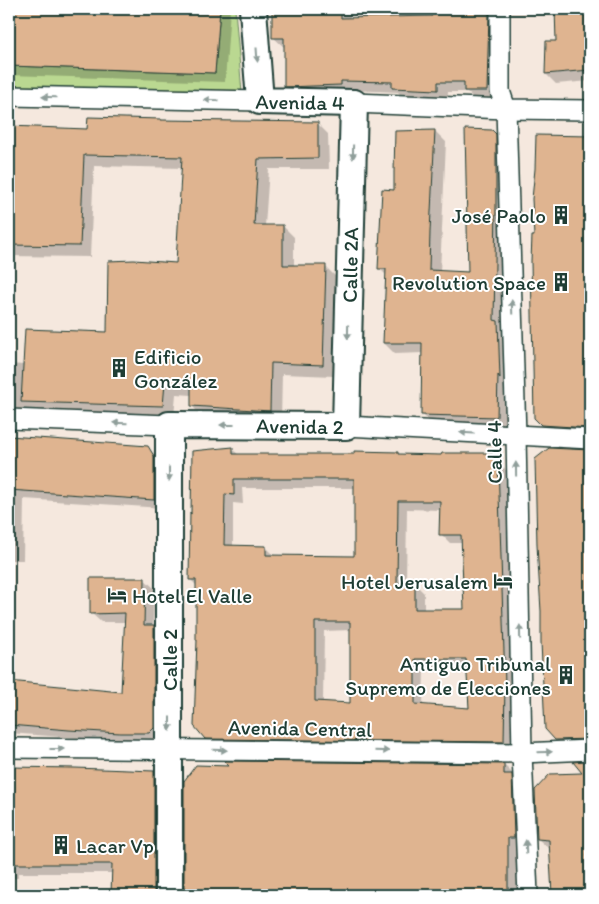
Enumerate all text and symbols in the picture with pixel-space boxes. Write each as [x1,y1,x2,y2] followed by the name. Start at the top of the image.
[253,47,261,63] one-way arrow
[255,89,345,115] street label: Avenida 4
[41,93,57,101] one-way arrow
[203,96,219,104] one-way arrow
[348,144,356,160] one-way arrow
[452,203,546,228] place label: José Paolo
[550,204,572,226] building icon: José Paolo
[337,226,363,303] street label: Calle 2A
[392,270,546,295] place label: Revolution Space
[550,271,572,293] building icon: Revolution Space
[508,298,516,314] one-way arrow
[344,324,352,340] one-way arrow
[134,344,218,393] place label: Edificio González
[108,357,130,379] building icon: Edificio González
[256,413,344,439] street label: Avenida 2
[112,419,128,427] one-way arrow
[481,420,507,484] street label: Calle 4
[219,421,235,429] one-way arrow
[459,428,475,436] one-way arrow
[512,461,520,477] one-way arrow
[165,466,173,482] one-way arrow
[341,569,488,594] place label: Hotel Jerusalem
[492,570,514,592] hotel icon: Hotel Jerusalem
[132,583,252,608] place label: Hotel El Valle
[106,584,128,606] hotel icon: Hotel El Valle
[516,623,524,639] one-way arrow
[157,629,182,691] street label: Calle 2
[345,651,551,700] place label: Antiguo Tribunal Supremo de Elecciones
[555,664,577,686] building icon: Antiguo Tribunal Supremo de Elecciones
[228,714,372,742] street label: Avenida Central
[166,716,174,732] one-way arrow
[50,745,66,753] one-way arrow
[212,746,228,754] one-way arrow
[375,747,391,755] one-way arrow
[537,748,553,756] one-way arrow
[76,833,154,858] place label: Lacar Vp
[50,834,72,856] building icon: Lacar Vp
[522,838,530,854] one-way arrow

